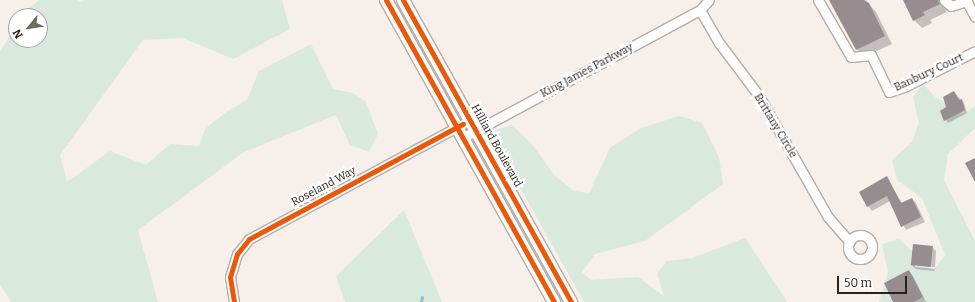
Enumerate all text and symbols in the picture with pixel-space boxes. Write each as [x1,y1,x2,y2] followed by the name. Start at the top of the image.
[8,8,48,48] north arrow
[10,27,26,41] text: N
[539,41,635,101] street label: King James Parkway
[892,51,966,95] street label: Banbury Court
[751,91,799,161] street label: Brittany Circle
[468,102,524,190] street label: Hilliard Boulevard
[289,164,359,210] street label: Roseland Way
[839,268,909,294] scale bar
[844,276,872,290] text: 50 m

